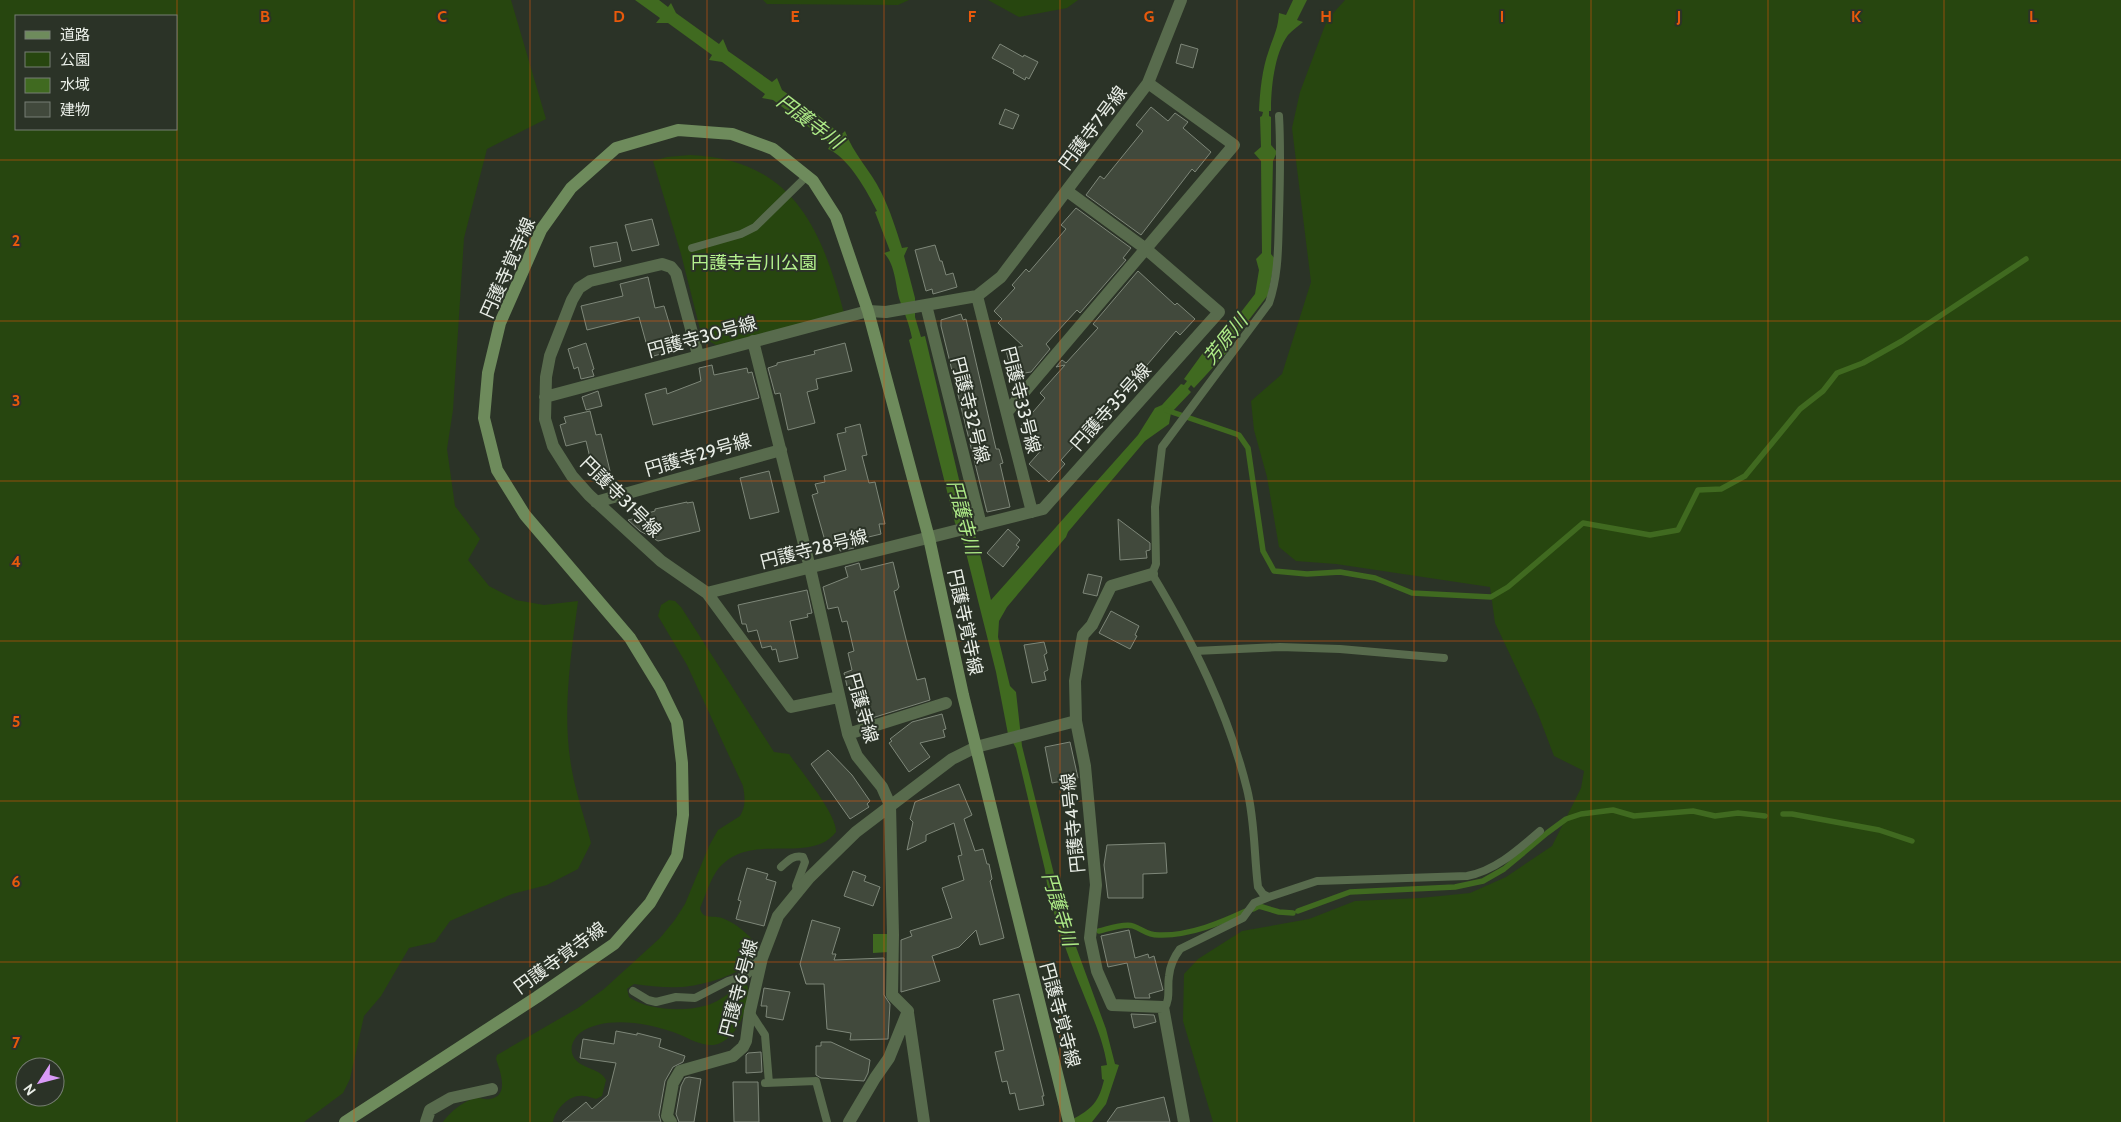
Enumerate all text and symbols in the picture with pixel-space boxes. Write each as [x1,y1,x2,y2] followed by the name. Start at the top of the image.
[260,7,270,26] text: B
[437,7,447,26] text: C
[613,7,625,26] text: D
[790,7,800,26] text: E
[968,7,977,26] text: F
[1144,7,1154,26] text: G
[1320,7,1332,26] text: H
[1500,7,1504,26] text: I
[1676,7,1681,26] text: J
[1851,7,1861,26] text: K
[2029,7,2037,26] text: L
[15,15,178,130] legend
[60,26,90,44] text: 道路
[60,51,90,69] text: 公園
[60,76,90,94] text: 水域
[1054,82,1132,174] street label: 円護寺7号線
[772,89,849,155] water label: 円護寺川
[60,101,90,119] text: 建物
[476,214,540,322] street label: 円護寺覚寺線
[12,231,20,250] text: 2
[691,252,817,274] park label: 円護寺吉川公園
[1199,308,1254,369] water label: 芳原川
[645,312,759,362] street label: 円護寺30号線
[997,344,1045,456] street label: 円護寺33号線
[946,354,994,466] street label: 円護寺32号線
[1066,359,1156,455] street label: 円護寺35号線
[12,391,20,410] text: 3
[642,429,754,481] street label: 円護寺29号線
[576,452,666,542] street label: 円護寺31号線
[943,477,985,559] water label: 円護寺川
[758,525,870,573] street label: 円護寺28号線
[11,552,21,571] text: 4
[943,567,987,677] street label: 円護寺覚寺線
[842,670,882,746] street label: 円護寺線
[12,712,20,731] text: 5
[1057,772,1089,874] street label: 円護寺4号線
[1037,869,1082,951] water label: 円護寺川
[12,872,21,891] text: 6
[510,917,610,999] street label: 円護寺覚寺線
[715,937,763,1039] street label: 円護寺6号線
[1035,960,1085,1070] street label: 円護寺覚寺線
[12,1033,21,1052] text: 7
[15,1057,65,1107] north arrow
[19,1080,40,1099] text: N

